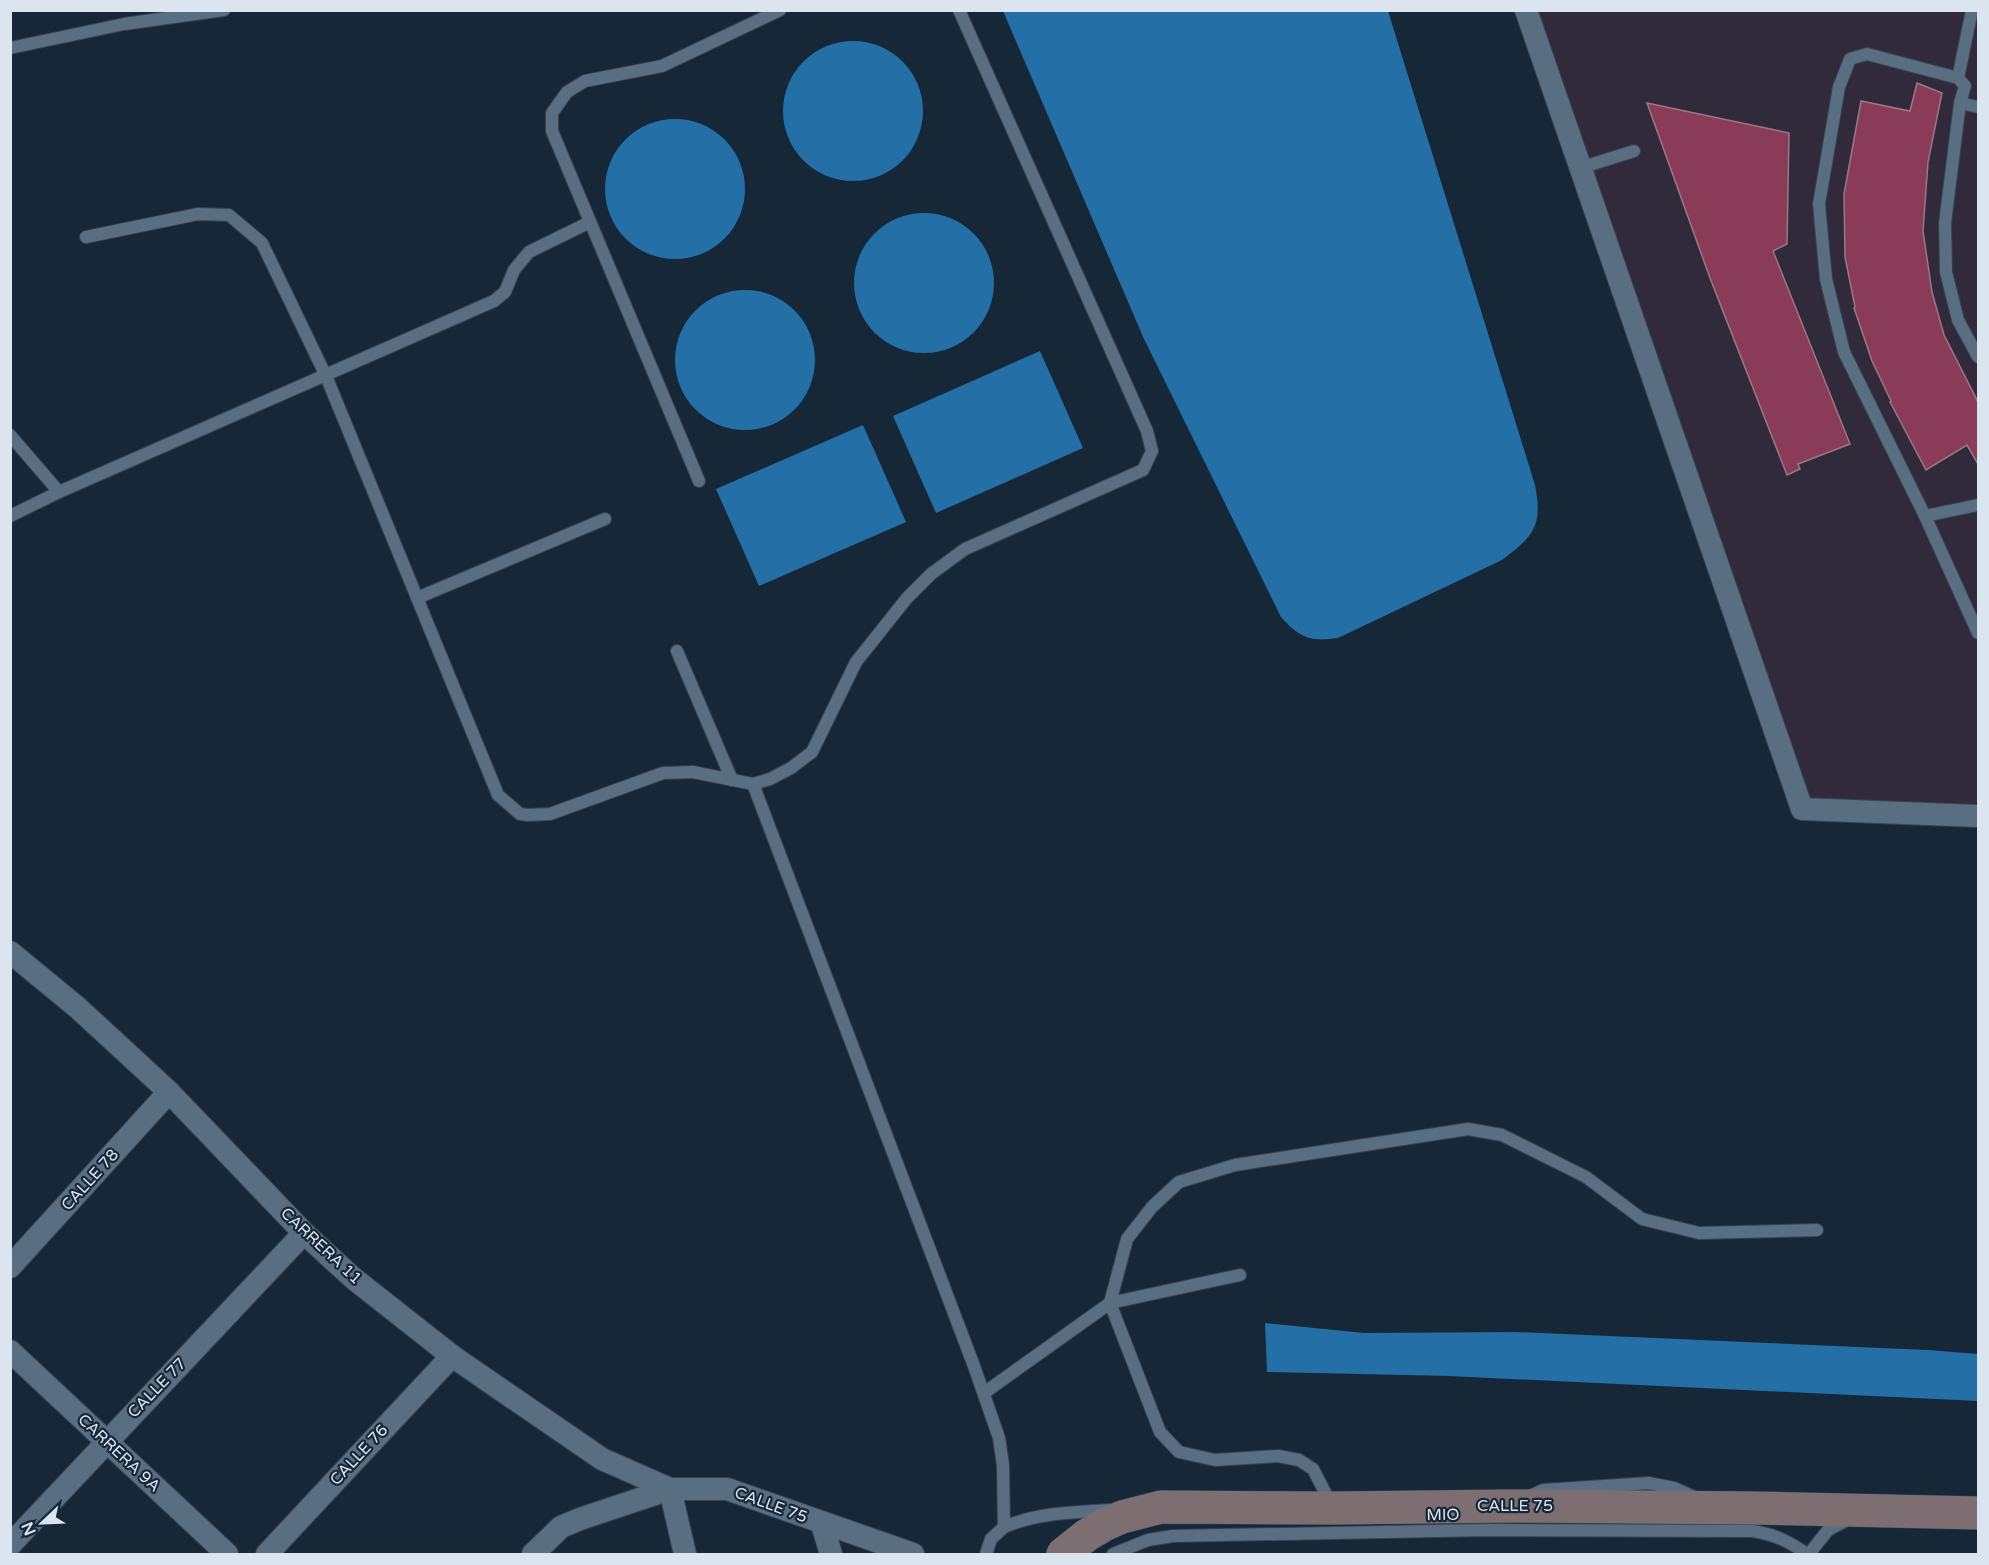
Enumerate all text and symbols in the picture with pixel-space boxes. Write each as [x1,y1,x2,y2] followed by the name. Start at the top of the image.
[57,1145,123,1215] street label: CALLE 78
[276,1203,366,1289] street label: CARRERA 11
[123,1354,191,1422] street label: CALLE 77
[74,1410,164,1496] street label: CARRERA 9A
[326,1420,392,1490] street label: CALLE 76
[732,1483,810,1527] street label: CALLE 75
[12,1493,72,1553] north arrow
[1477,1496,1553,1516] street label: CALLE 75
[1426,1505,1460,1525] street label: MIO
[17,1519,41,1538] text: N

